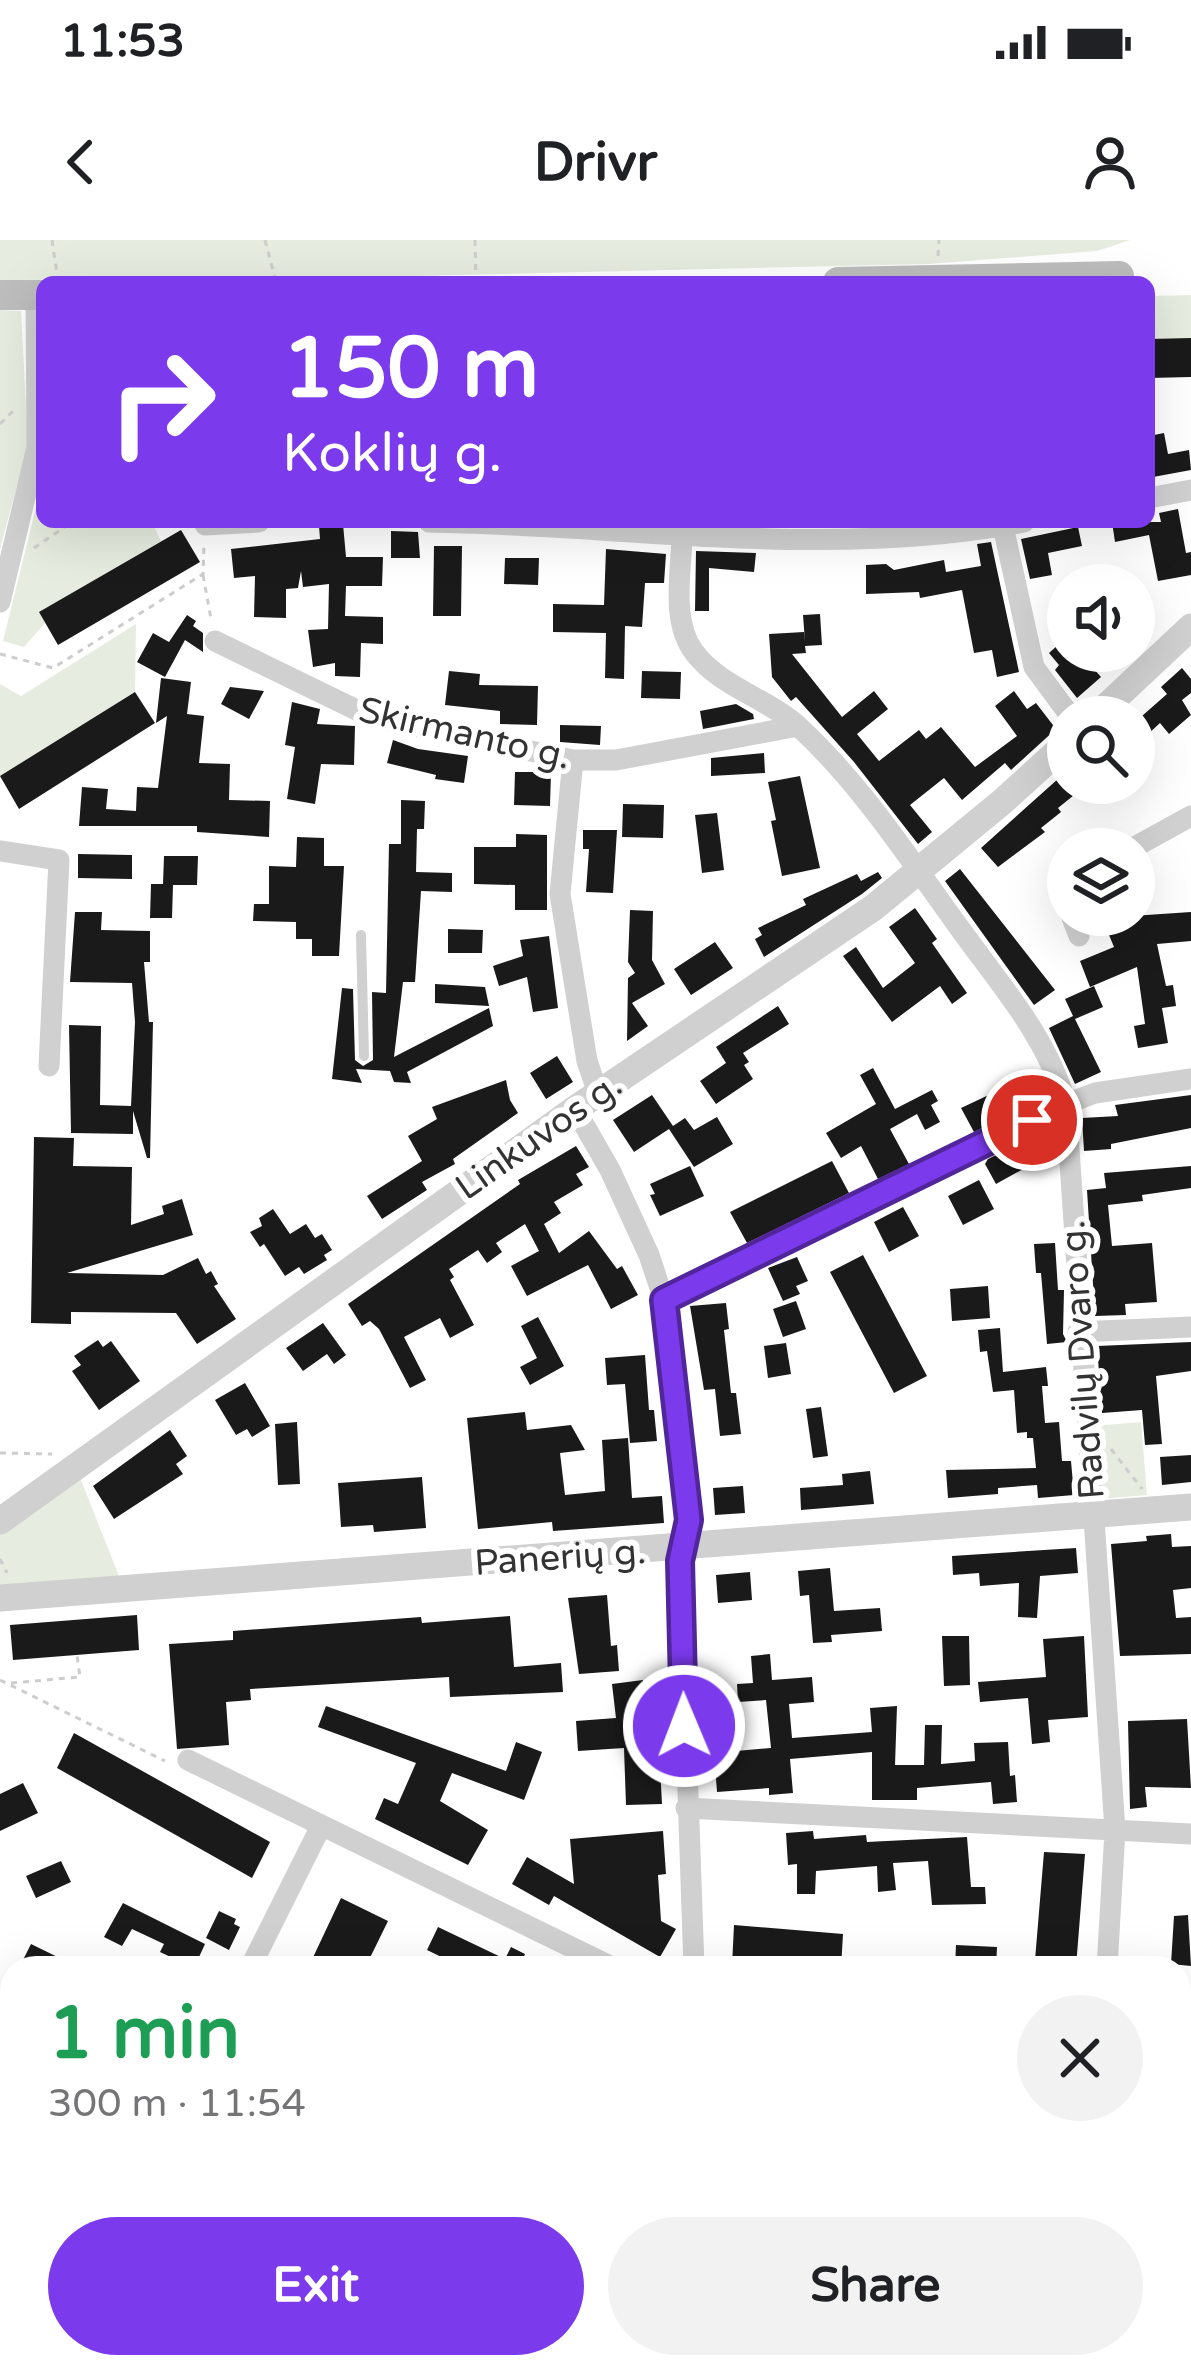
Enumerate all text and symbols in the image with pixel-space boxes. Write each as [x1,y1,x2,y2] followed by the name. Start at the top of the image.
[60,15,185,69] text: 11:53
[48,129,114,195] icon: back
[1077,129,1143,195] icon: person
[534,130,657,195] text: Drivr
[282,319,539,420] text: 150 m
[84,324,240,480] icon: right
[282,421,502,486] text: Koklių g.
[1047,564,1155,936] map controls
[1047,564,1155,672] button: sound
[355,688,575,779] street label: Skirmanto g.
[1047,696,1155,804] button: search
[1047,828,1155,936] button: layers
[448,1063,630,1209] street label: Linkuvos g.
[981,1069,1083,1171] pin
[999,1087,1065,1153] icon: arrive
[1051,1219,1114,1501] street label: Radvilų Dvaro g.
[473,1530,647,1585] street label: Panerių g.
[621,1663,747,1789] position arrow
[48,1991,240,2078] text: 1 min
[1017,1995,1143,2121] button: close
[48,2080,306,2127] text: 300 m · 11:54
[48,2217,584,2355] button: Exit
[608,2217,1143,2355] button: Share

